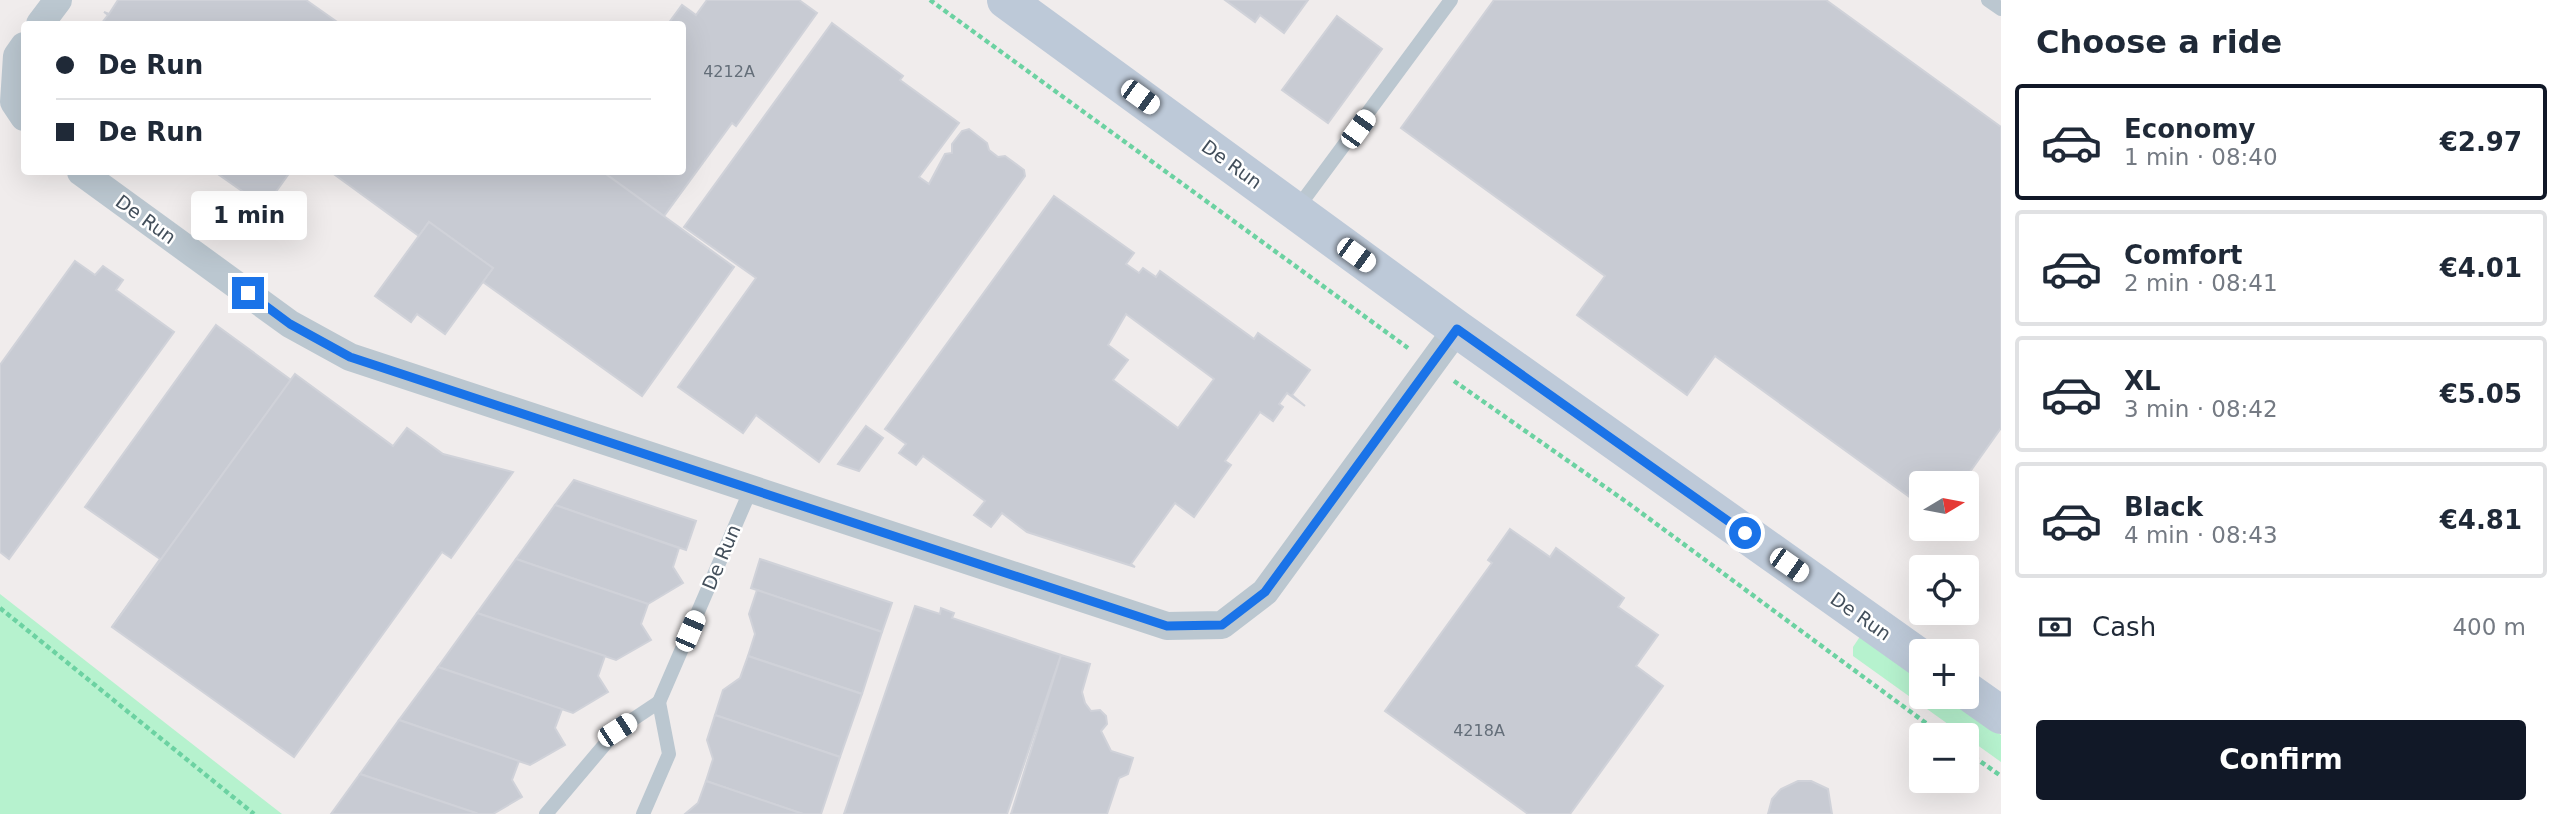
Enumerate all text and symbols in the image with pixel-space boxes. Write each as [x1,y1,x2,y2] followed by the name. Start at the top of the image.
[2036,23,2282,61] text: Choose a ride
[98,50,203,80] text: De Run
[703,62,755,81] house number: 4212A
[1117,76,1164,118] car
[1338,106,1379,152] car
[2040,111,2103,174] icon: car
[2124,114,2255,144] text: Economy
[98,117,203,147] text: De Run
[2440,127,2522,157] text: €2.97
[1198,135,1266,193] street label: De Run
[2124,144,2278,170] text: 1 min · 08:40
[112,190,180,248] street label: De Run
[190,191,306,240] callout: 1 min
[213,202,285,228] text: 1 min
[1333,234,1380,276] car
[2040,237,2103,300] icon: car
[2124,240,2242,270] text: Comfort
[2440,253,2522,283] text: €4.01
[2124,270,2278,296] text: 2 min · 08:41
[232,277,264,309] route end
[2040,363,2103,426] icon: car
[2124,366,2161,396] text: XL
[2440,379,2522,409] text: €5.05
[2124,396,2278,422] text: 3 min · 08:42
[1909,471,1979,541] north arrow
[1909,471,1979,793] map controls
[2040,489,2103,552] icon: car
[2124,492,2203,522] text: Black
[2440,505,2522,535] text: €4.81
[1729,517,1761,549] route start
[697,521,745,593] street label: De Run
[2124,522,2278,548] text: 4 min · 08:43
[1766,544,1813,586] car
[1909,555,1979,625] button: locate
[1827,587,1895,645] street label: De Run
[673,608,708,654] car
[2036,608,2074,646] icon: cash
[2092,612,2156,642] text: Cash
[2452,614,2526,640] text: 400 m
[1909,639,1979,709] button: +
[594,710,641,750] car
[2036,720,2526,800] button: Confirm
[1453,721,1505,740] house number: 4218A
[1909,723,1979,793] button: −

